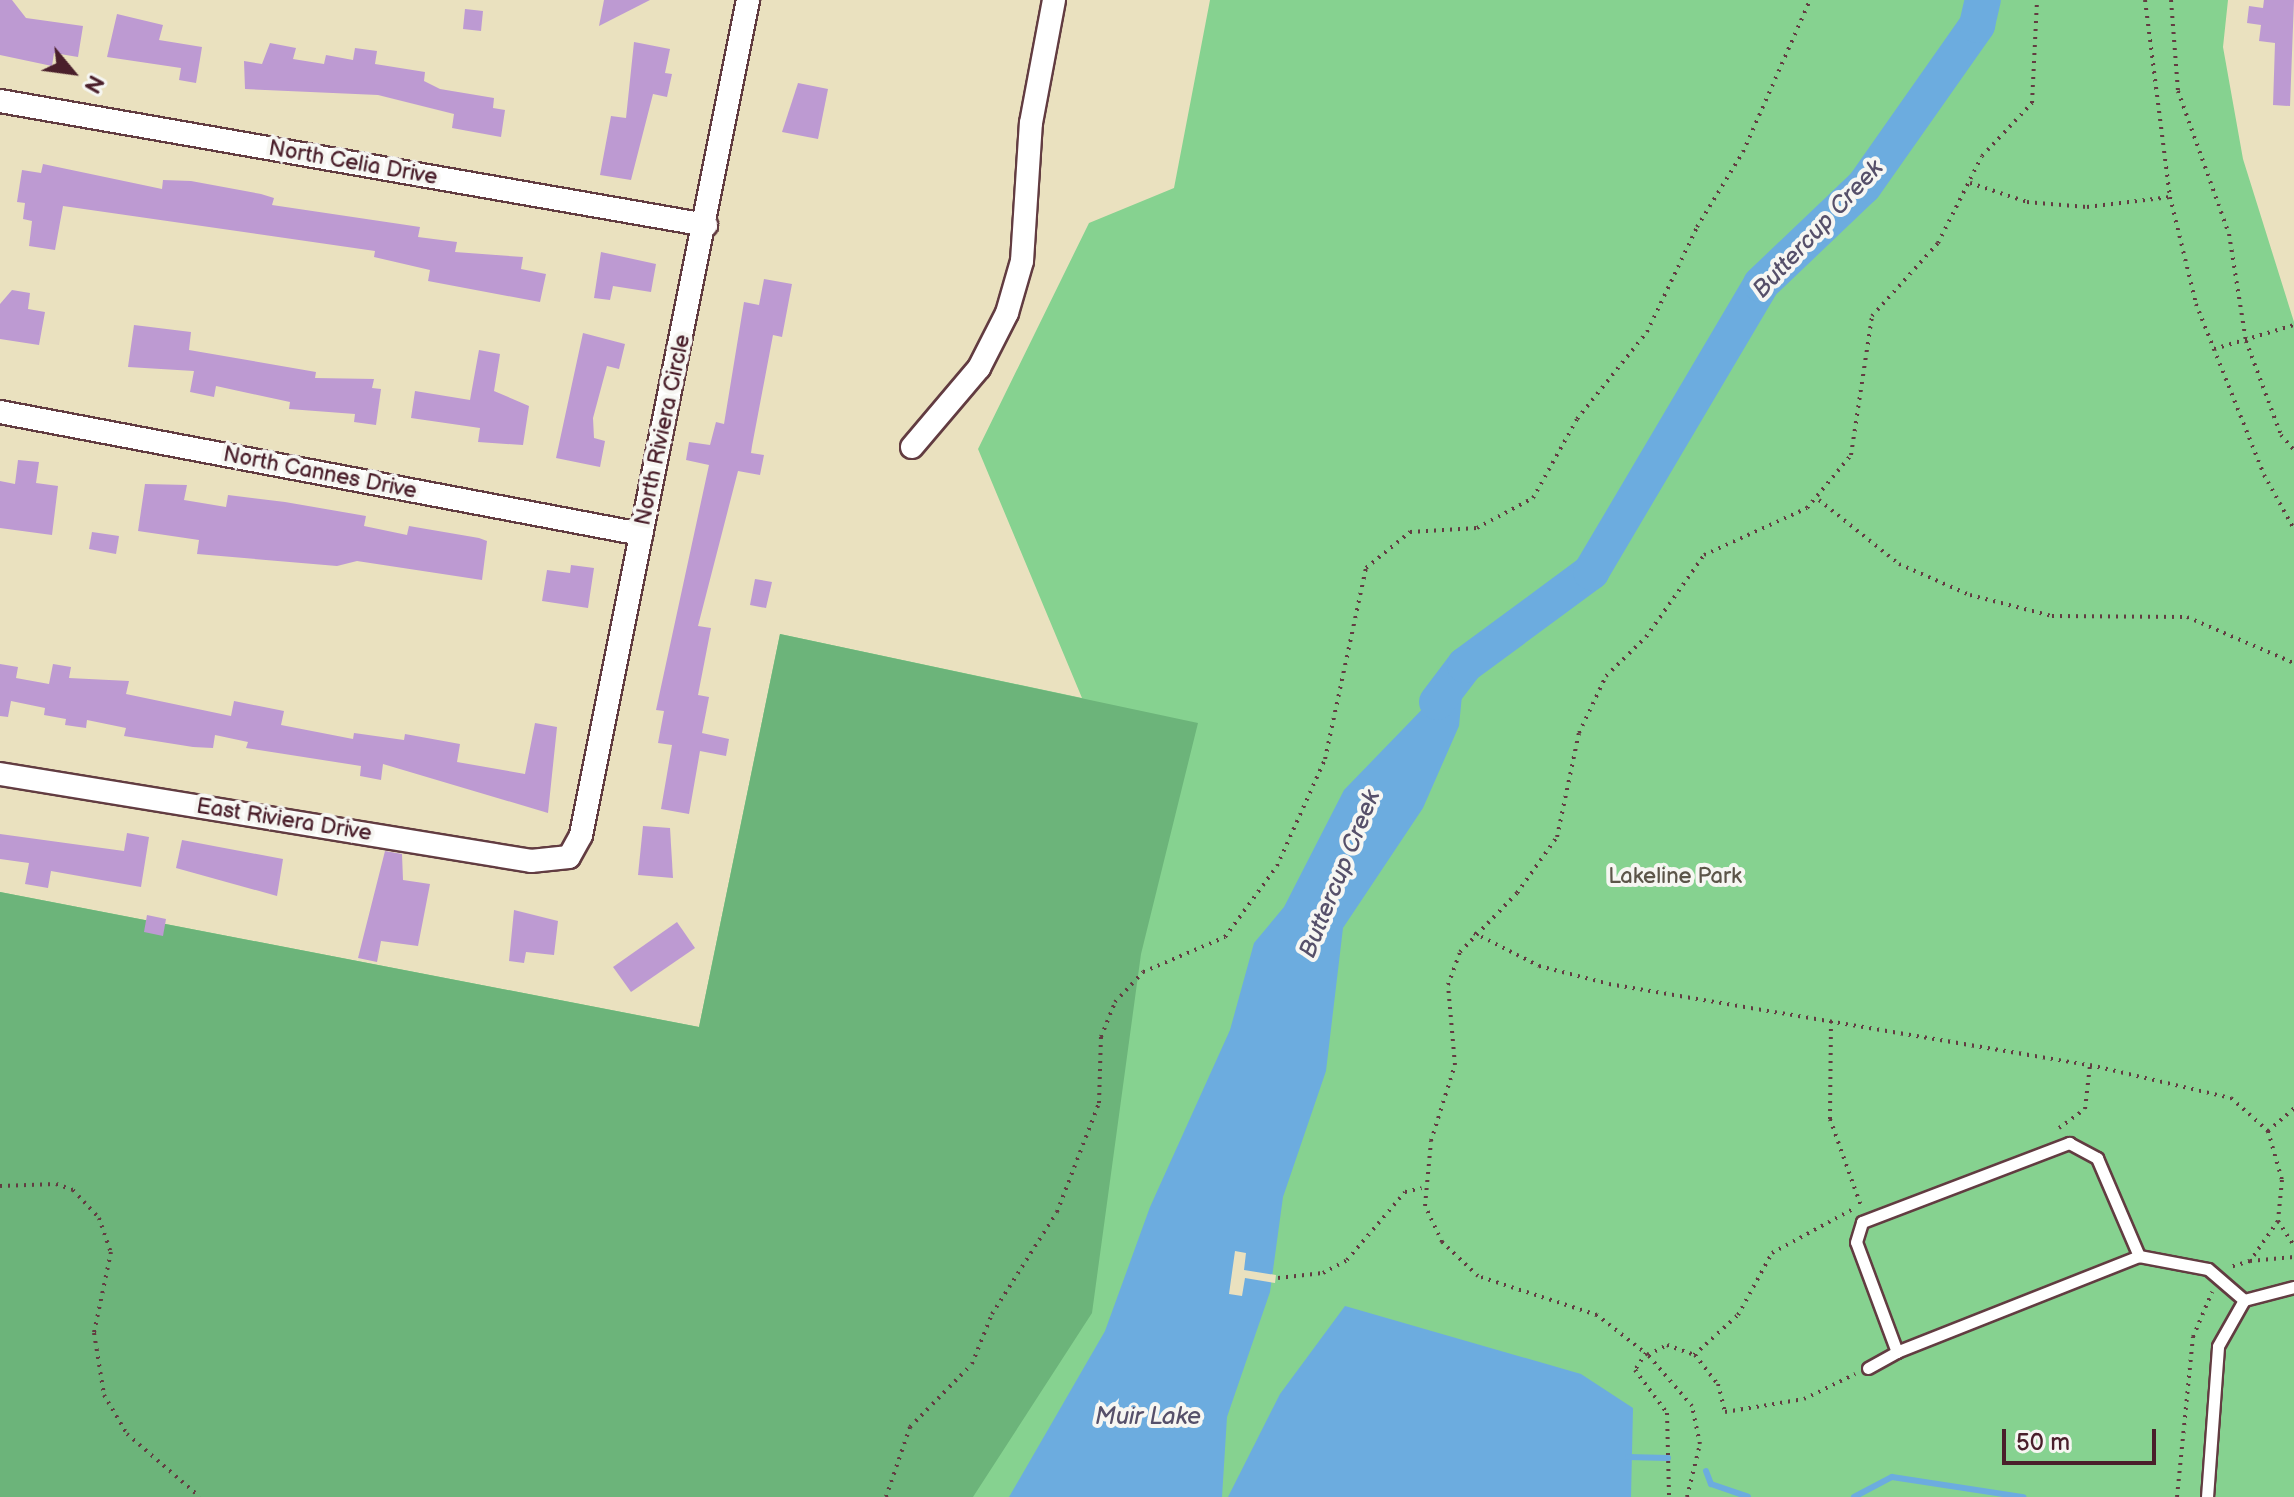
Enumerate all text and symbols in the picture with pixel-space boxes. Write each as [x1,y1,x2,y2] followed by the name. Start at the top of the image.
[32,32,112,112] north arrow
[78,70,109,98] text: N
[267,135,439,191] street label: North Celia Drive
[1747,154,1889,304] water label: Buttercup Creek
[630,332,696,528] street label: North Riviera Circle
[221,441,419,505] street label: North Cannes Drive
[1293,786,1387,962] water label: Buttercup Creek
[195,793,373,847] street label: East Riviera Drive
[1608,864,1742,890] park label: Lakeline Park
[1095,1403,1201,1431] water label: Muir Lake
[2006,1413,2160,1463] scale bar
[2016,1428,2070,1457] text: 50 m

